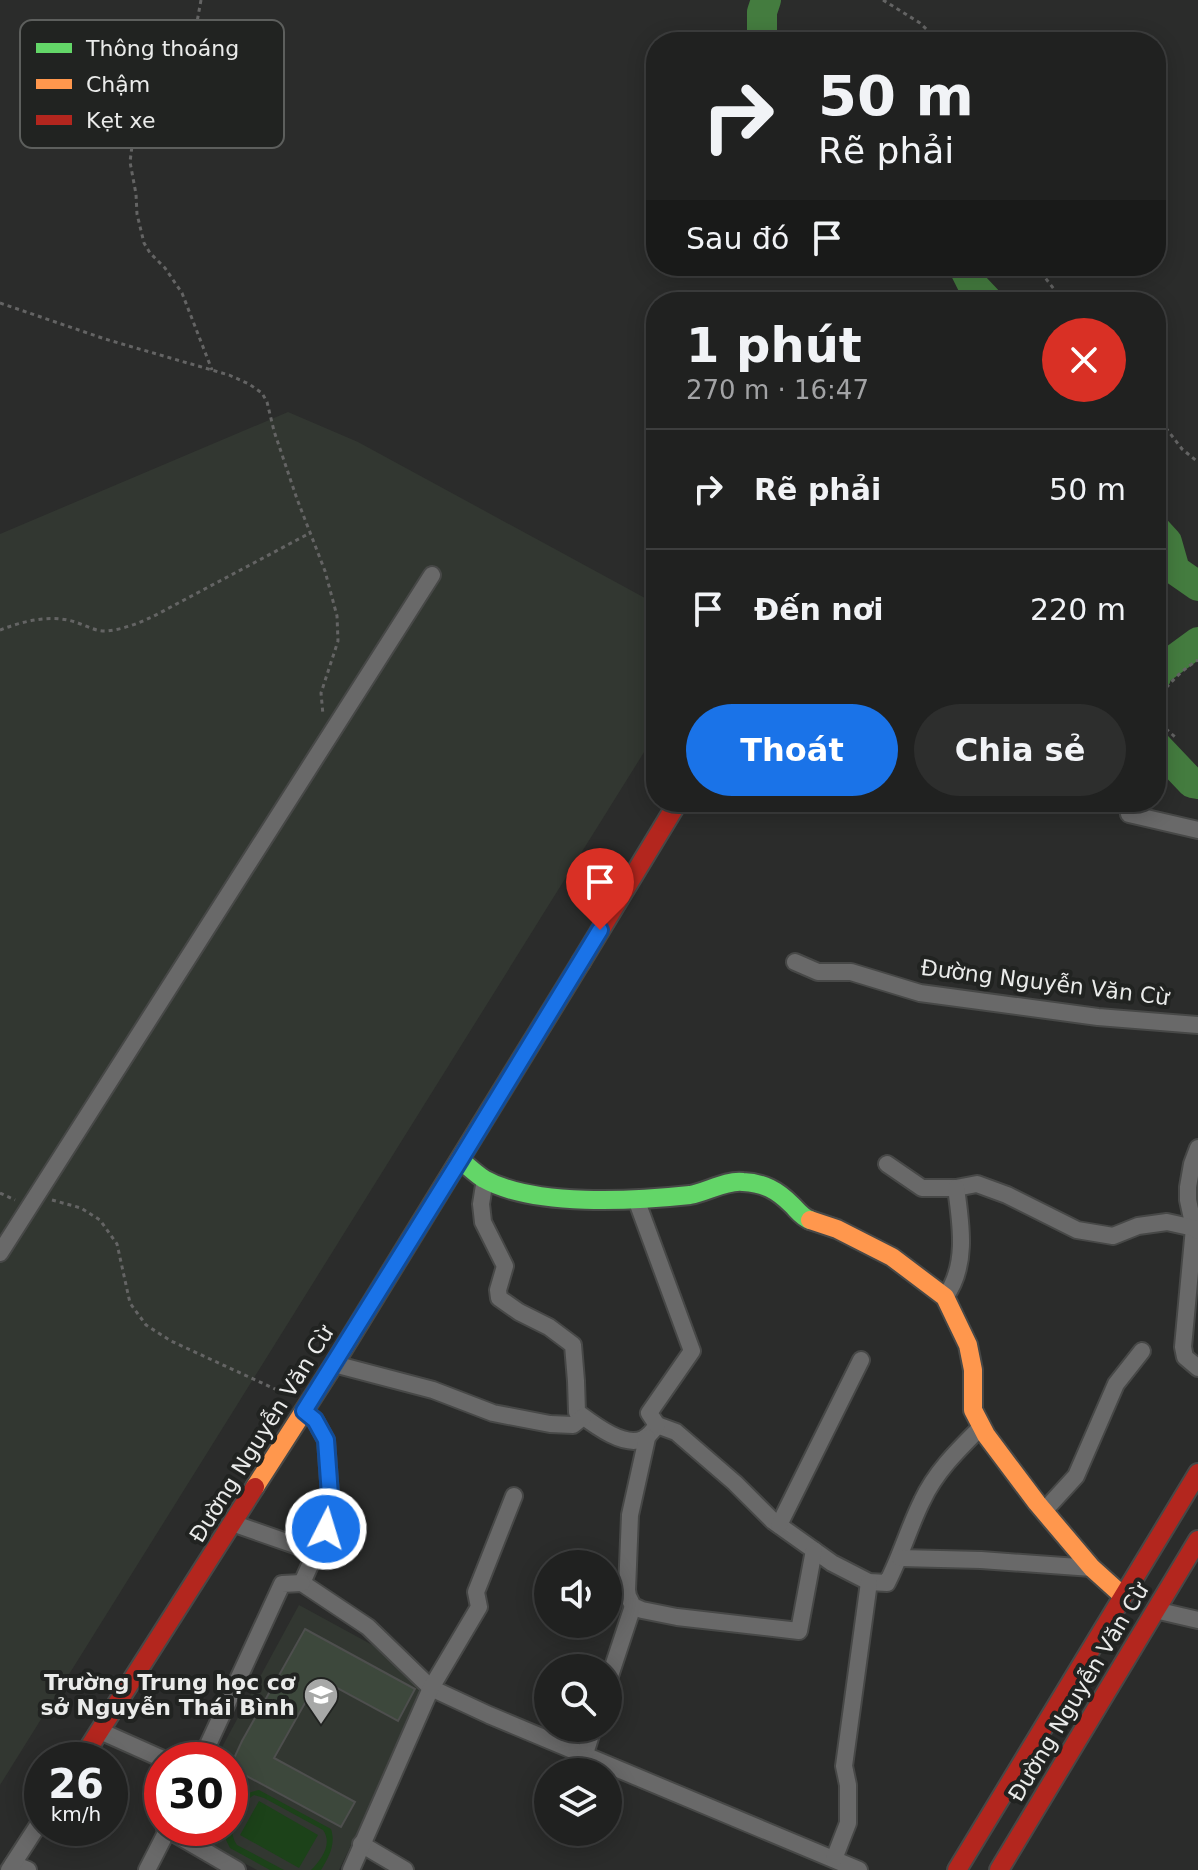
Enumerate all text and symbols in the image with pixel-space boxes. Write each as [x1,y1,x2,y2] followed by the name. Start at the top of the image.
[20,20,284,148] legend
[85,36,239,61] text: Thông thoáng
[818,63,974,128] text: 50 m
[686,64,790,168] icon: right
[86,72,150,97] text: Chậm
[86,108,155,133] text: Kẹt xe
[818,130,954,171] text: Rẽ phải
[805,216,849,260] icon: arrive
[686,221,789,256] text: Sau đó
[686,317,862,373] text: 1 phút
[1042,318,1126,402] button: close
[686,375,869,405] text: 270 m · 16:47
[686,467,730,511] icon: right
[754,472,881,507] text: Rẽ phải
[1049,472,1126,507] text: 50 m
[686,587,730,631] icon: arrive
[754,592,884,627] text: Đến nơi
[1030,592,1126,627] text: 220 m
[686,704,898,796] button: Thoát
[914,704,1126,796] button: Chia sẻ
[566,848,634,930] pin
[578,860,622,904] icon: arrive
[919,955,1172,1010] street label: Đường Nguyễn Văn Cừ
[185,1321,339,1547] street label: Đường Nguyễn Văn Cừ
[284,1487,368,1571] position arrow
[534,1550,622,1846] map controls
[534,1550,622,1638] button: sound
[1003,1578,1154,1806] street label: Đường Nguyễn Văn Cừ
[534,1654,622,1742] button: search
[40,1670,296,1720] place label: Trường Trung học cơ sở Nguyễn Thái Bình
[302,1676,340,1726] school or university icon: Trường Trung học cơ sở Nguyễn Thái Bình
[144,1742,248,1846] speed limit sign: 30
[534,1758,622,1846] button: layers
[48,1761,104,1807] text: 26
[51,1802,101,1826] text: km/h

